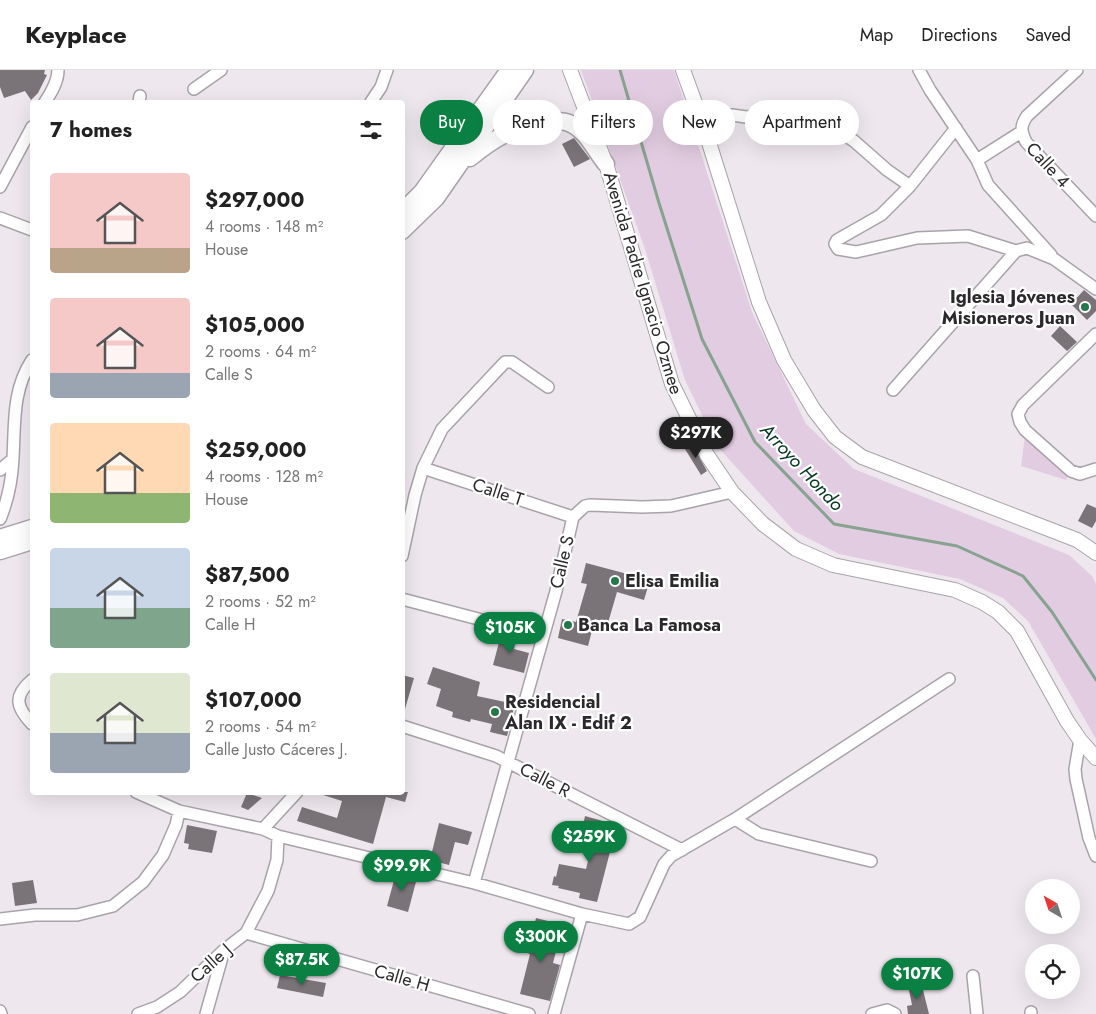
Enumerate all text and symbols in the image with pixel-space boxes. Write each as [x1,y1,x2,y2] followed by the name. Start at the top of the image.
[25,17,127,52] text: Keyplace
[860,22,893,48] text: Map
[921,22,997,48] text: Directions
[1025,22,1071,48] text: Saved
[420,100,483,145] chip: Buy
[493,100,563,145] chip: Rent
[573,100,653,145] chip: Filters
[663,100,735,145] chip: New
[745,100,859,145] chip: Apartment
[50,115,132,145] text: 7 homes
[357,116,385,144] icon: filters
[1020,136,1076,194] street label: Calle 4
[597,168,689,398] street label: Avenida Padre Ignacio Ozmee
[205,185,304,215] text: $297,000
[90,193,150,253] icon: home
[205,215,323,238] text: 4 rooms · 148 m²
[205,238,248,261] text: House
[942,284,1075,331] place label: Iglesia Jóvenes Misioneros Juan
[1079,301,1091,313] marker: Iglesia Jóvenes Misioneros Juan
[205,310,305,340] text: $105,000
[90,318,150,378] icon: home
[205,340,316,363] text: 2 rooms · 64 m²
[205,363,253,386] text: Calle S
[661,416,731,459] pin: $297K
[753,416,850,517] water label: Arroyo Hondo
[670,421,722,444] text: $297K
[205,435,306,465] text: $259,000
[90,443,150,503] icon: home
[205,465,323,488] text: 4 rooms · 128 m²
[469,472,527,513] street label: Calle T
[205,488,248,511] text: House
[543,533,581,591] street label: Calle S
[205,560,290,590] text: $87,500
[90,568,150,628] icon: home
[625,568,719,594] place label: Elisa Emilia
[609,575,621,587] marker: Elisa Emilia
[205,590,316,613] text: 2 rooms · 52 m²
[475,612,545,654] pin: $105K
[578,612,721,638] place label: Banca La Famosa
[205,613,256,636] text: Calle H
[485,616,535,639] text: $105K
[562,619,574,631] marker: Banca La Famosa
[205,685,302,715] text: $107,000
[504,689,632,736] place label: Residencial Alan IX - Edif 2
[90,693,150,753] icon: home
[489,706,501,718] marker: Residencial Alan IX - Edif 2
[205,715,316,738] text: 2 rooms · 54 m²
[205,738,348,761] text: Calle Justo Cáceres J.
[515,756,575,804] street label: Calle R
[554,820,624,863] pin: $259K
[563,825,615,848] text: $259K
[361,850,443,892] pin: $99.9K
[373,854,431,877] text: $99.9K
[1025,879,1080,934] north arrow
[1025,879,1080,999] map controls
[506,920,576,963] pin: $300K
[515,925,567,948] text: $300K
[184,937,238,989] street label: Calle J
[261,944,343,986] pin: $87.5K
[1025,944,1080,999] button: locate
[275,948,329,971] text: $87.5K
[371,958,433,998] street label: Calle H
[882,958,952,1000] pin: $107K
[892,962,942,985] text: $107K

